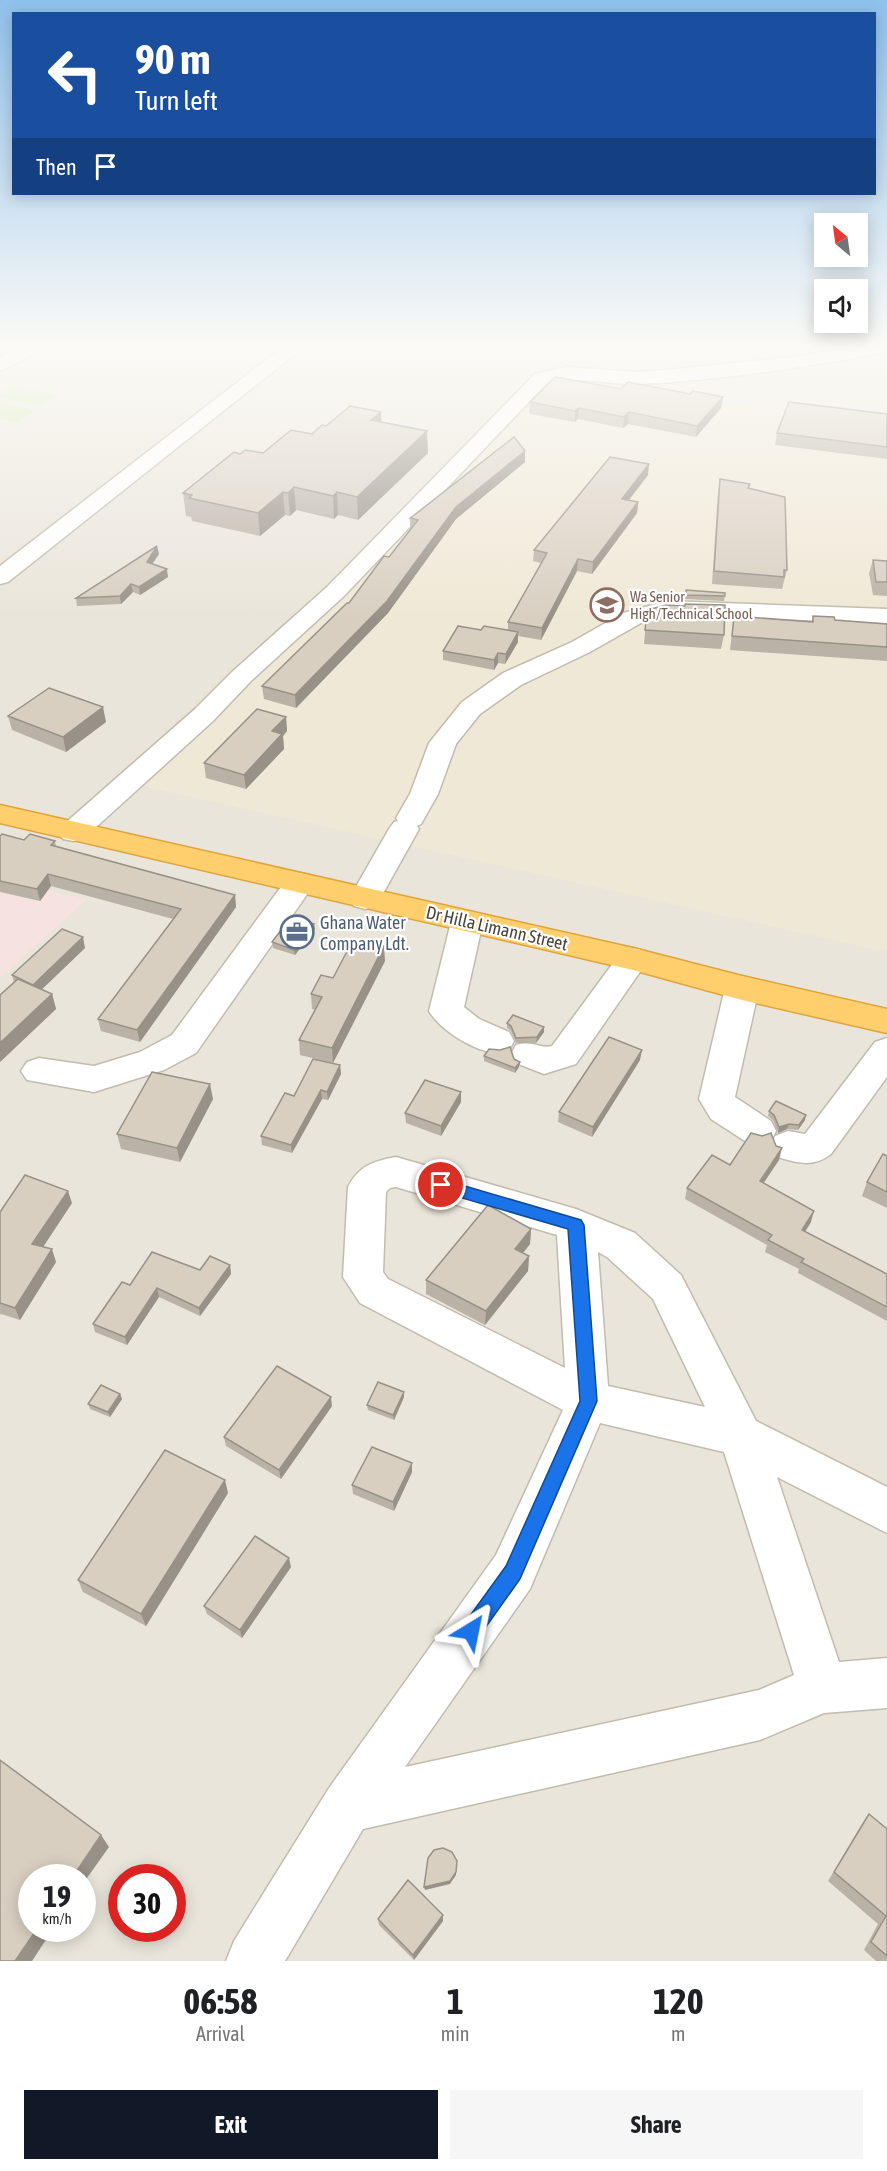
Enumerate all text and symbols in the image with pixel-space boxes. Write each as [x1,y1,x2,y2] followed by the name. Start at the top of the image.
[135,35,210,83] text: 90 m
[36,36,114,114] icon: left
[135,85,218,116] text: Turn left
[89,150,122,183] icon: arrive
[36,154,77,180] text: Then
[814,213,868,267] north arrow
[814,213,868,333] map controls
[814,279,868,333] button: sound
[589,587,625,623] school or university icon: Wa Senior High/Technical School
[630,588,753,622] place label: Wa Senior High/Technical School
[424,901,570,955] street label: Dr Hilla Limann Street
[320,912,409,954] place label: Ghana Water Company Ldt.
[279,914,315,950] office icon: Ghana Water Company Ldt.
[415,1159,466,1210] pin
[424,1168,457,1201] icon: arrive
[439,1599,503,1663] position arrow
[108,1864,186,1942] speed limit sign: 30
[43,1879,71,1913] text: 19
[42,1910,72,1927] text: km/h
[183,1980,257,2022] text: 06:58
[447,1980,464,2022] text: 1
[653,1980,704,2022] text: 120
[196,2022,245,2045] text: Arrival
[441,2022,470,2045] text: min
[671,2022,685,2045] text: m
[24,2090,438,2159] button: Exit
[450,2090,863,2159] button: Share

